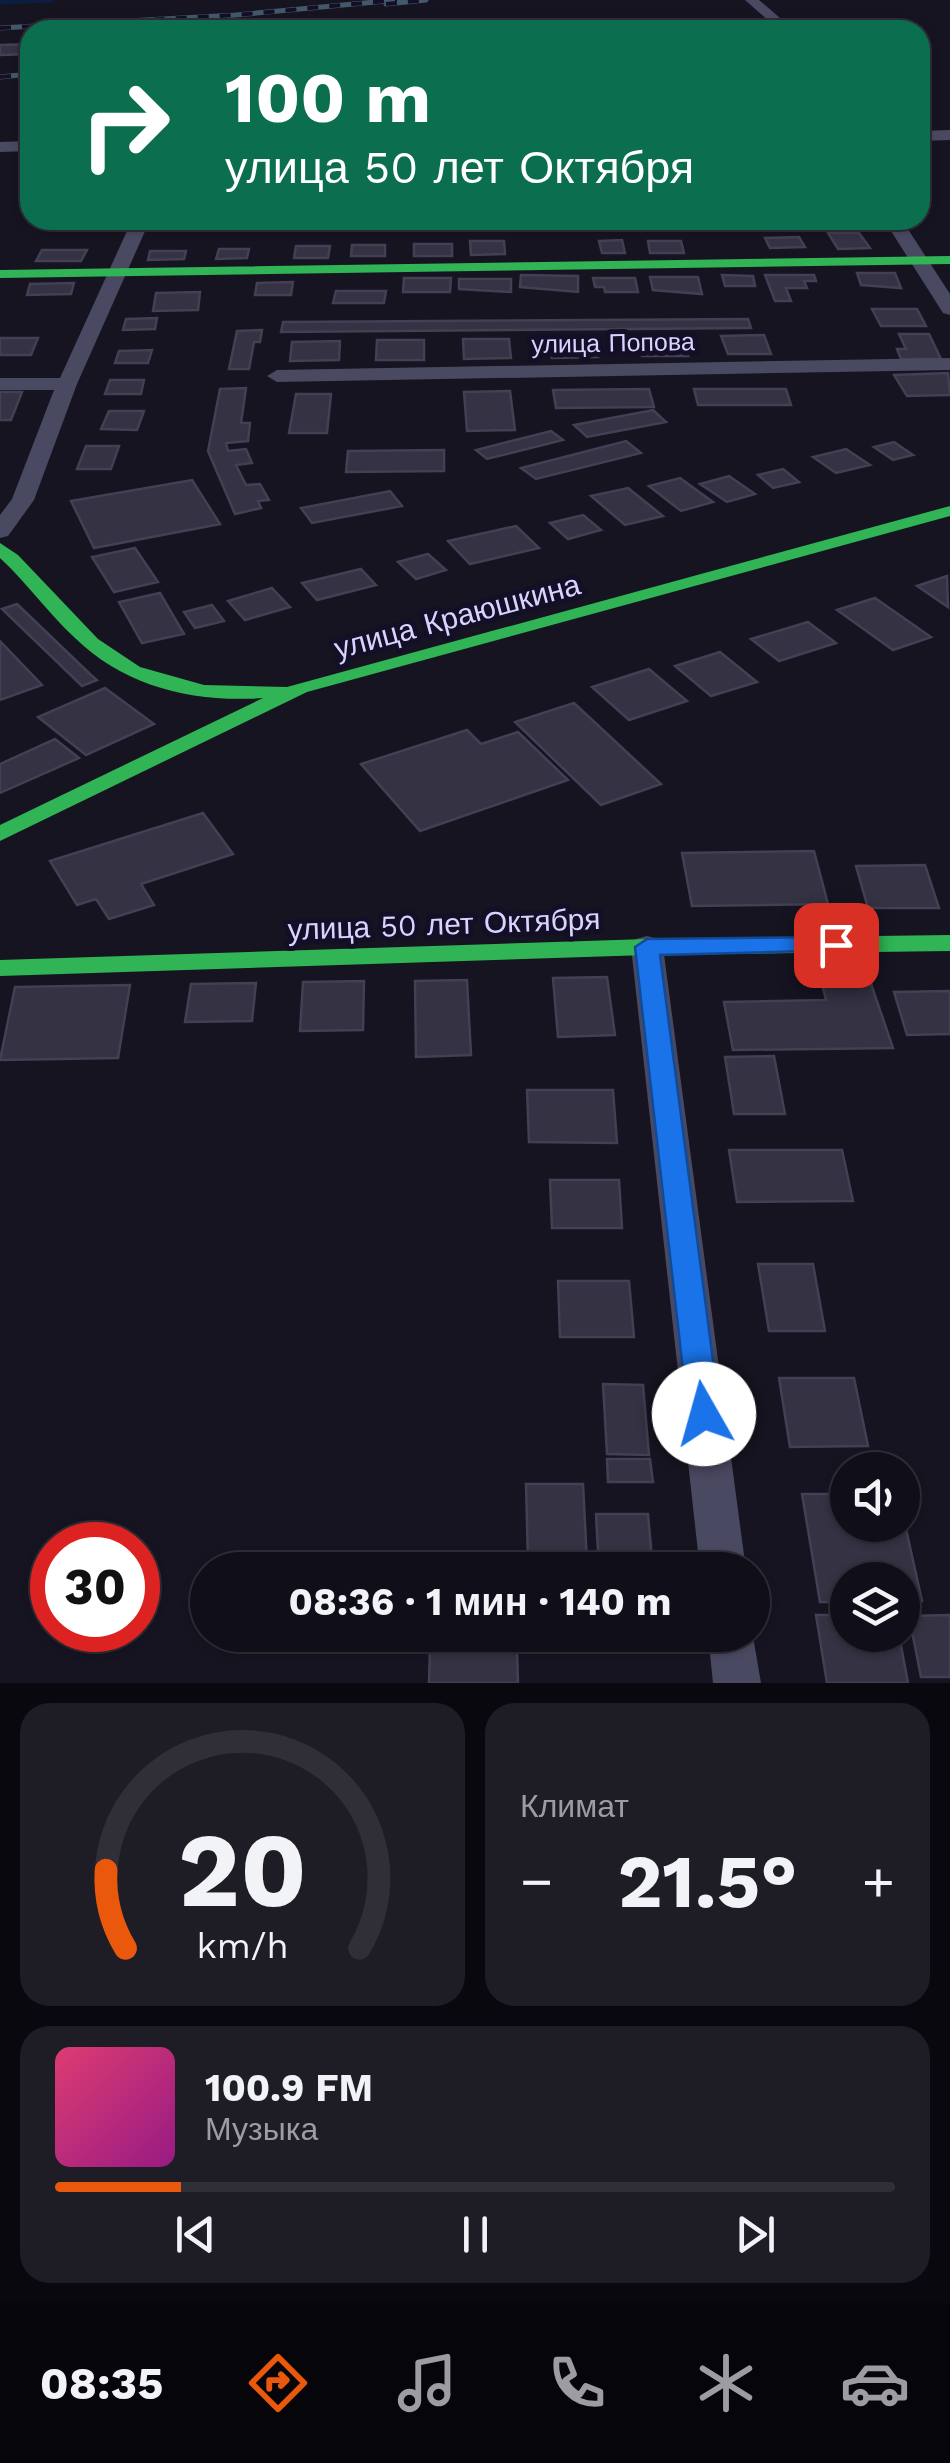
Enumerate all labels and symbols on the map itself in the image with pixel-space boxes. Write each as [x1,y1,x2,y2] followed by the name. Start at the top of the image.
[531,327,695,359] street label: улица Попова
[330,566,584,666] street label: улица Краюшкина
[287,901,601,947] street label: улица 50 лет Октября
[794,903,879,988] pin
[652,1362,756,1466] position arrow
[30,1522,160,1652] speed limit sign: 30

